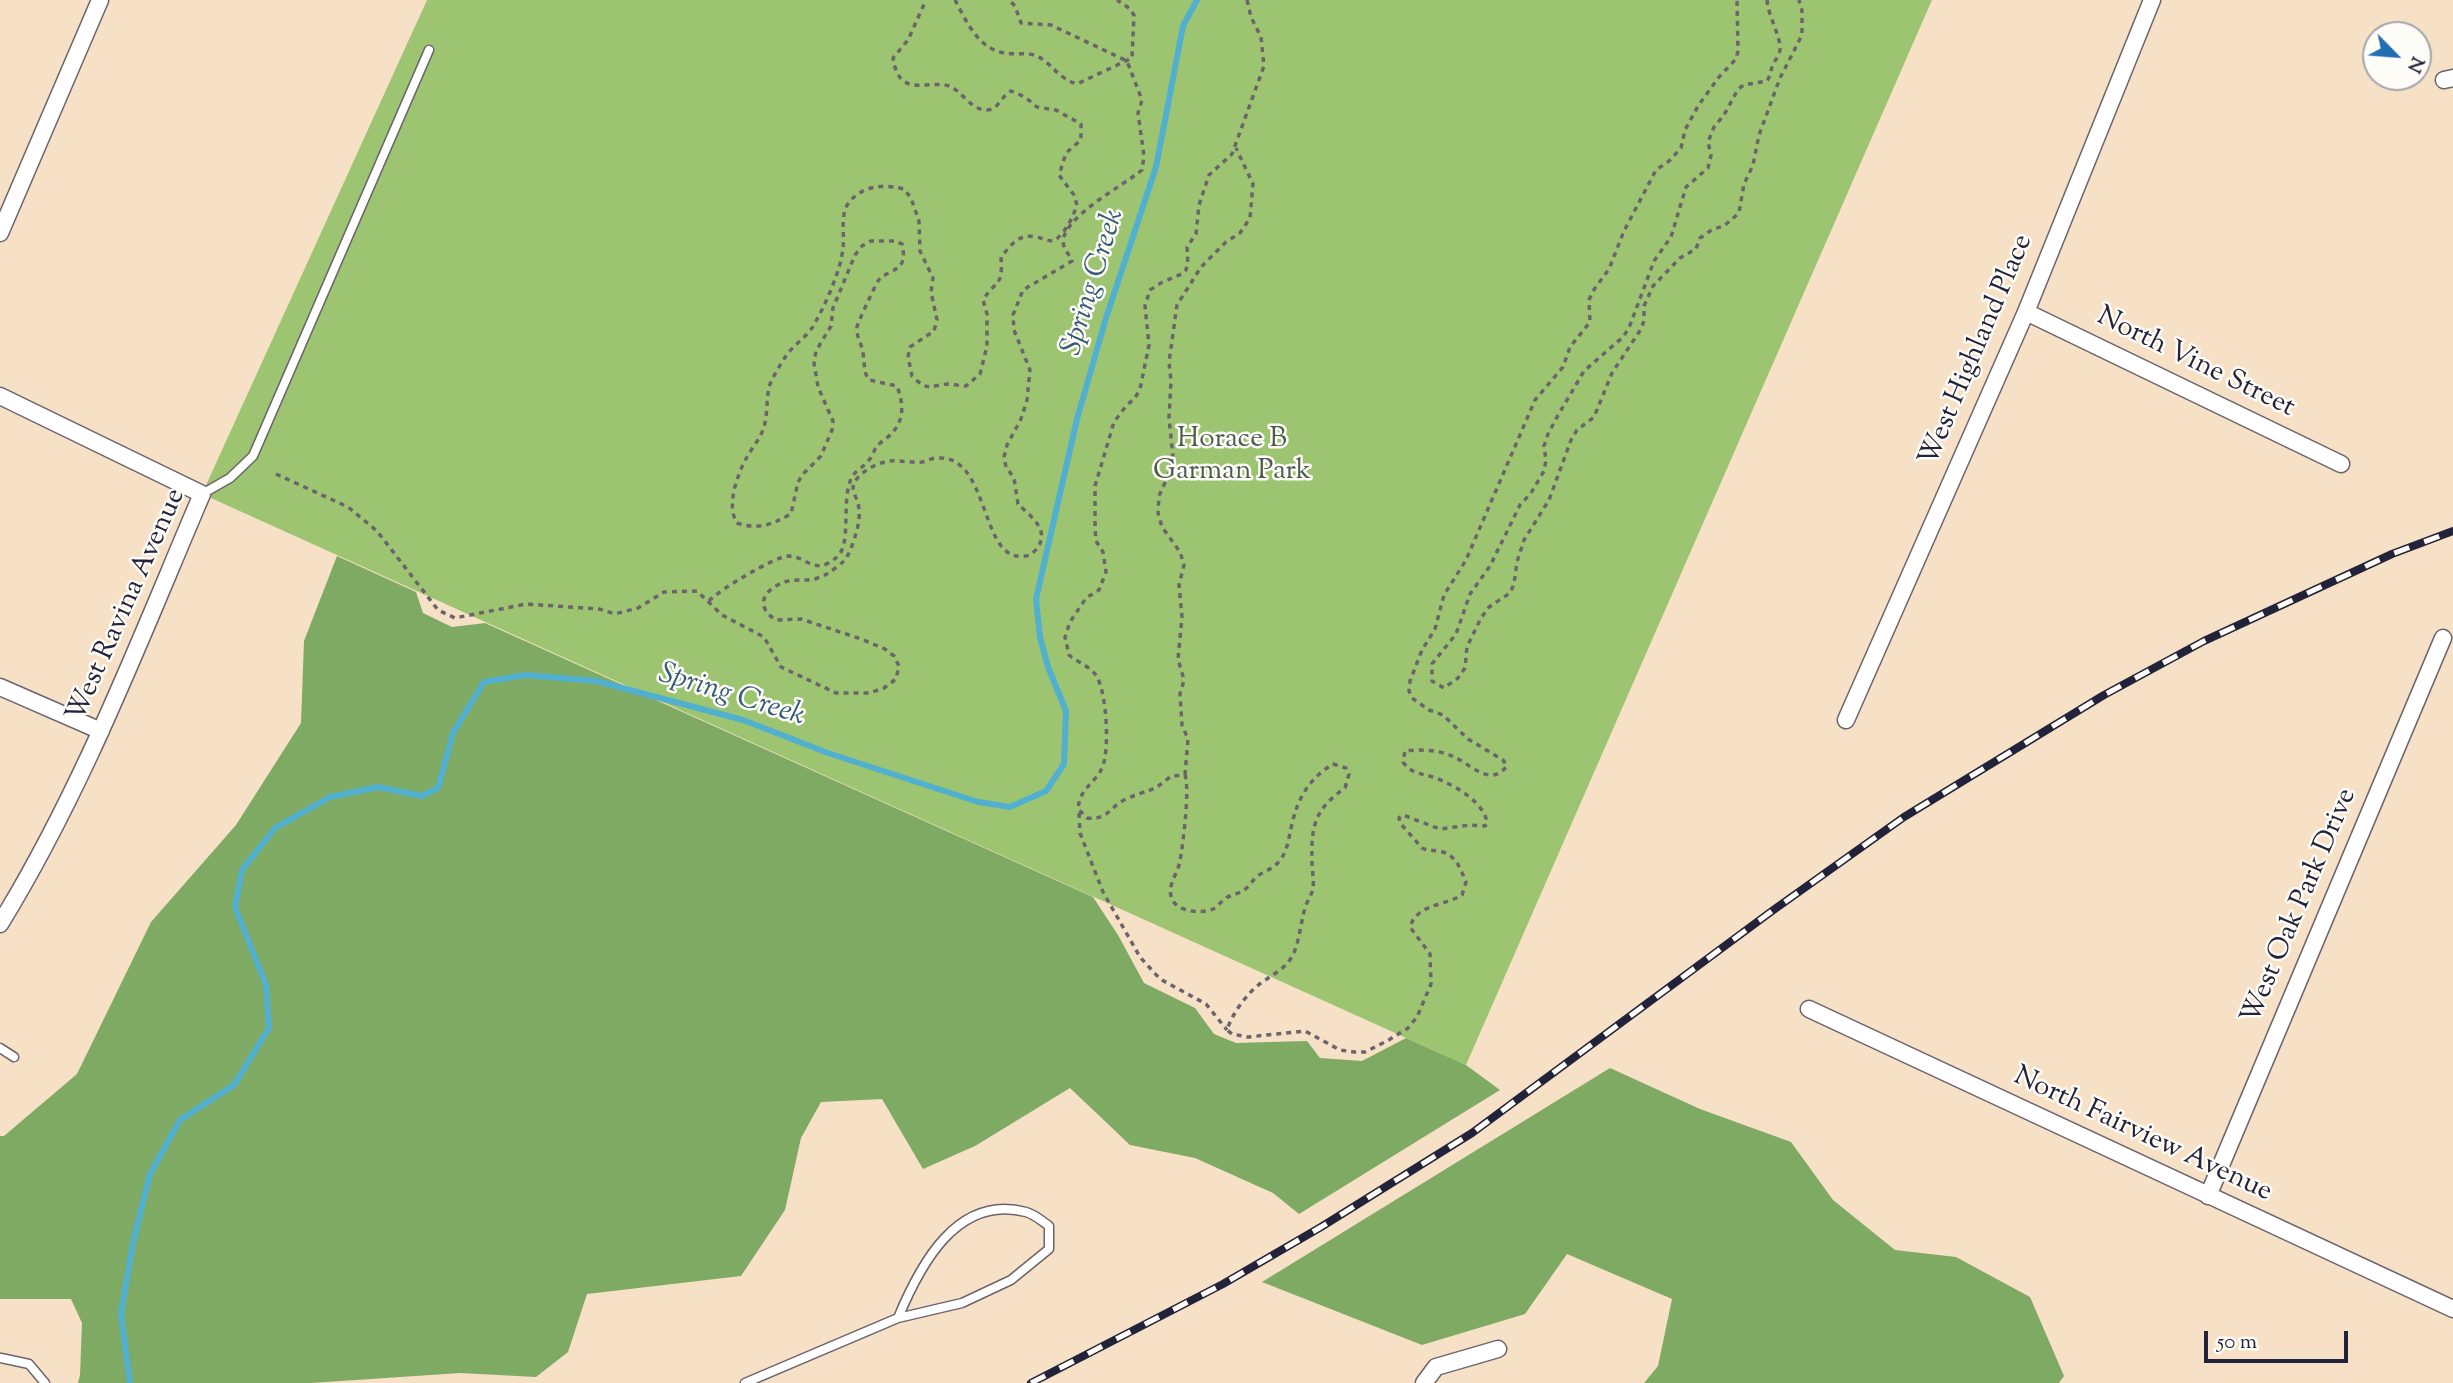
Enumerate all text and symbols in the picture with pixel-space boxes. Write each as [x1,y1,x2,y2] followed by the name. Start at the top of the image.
[2362,21,2432,91] north arrow
[2399,52,2430,77] text: N
[1056,206,1134,360] water label: Spring Creek
[1914,230,2042,472] street label: West Highland Place
[2090,302,2300,426] street label: North Vine Street
[1153,424,1311,490] park label: Horace B Garman Park
[61,484,195,728] street label: West Ravina Avenue
[654,658,808,736] water label: Spring Creek
[2236,784,2366,1030] street label: West Oak Park Drive
[2007,1061,2277,1211] street label: North Fairview Avenue
[2208,1316,2352,1360] scale bar
[2217,1328,2257,1358] text: 50 m

